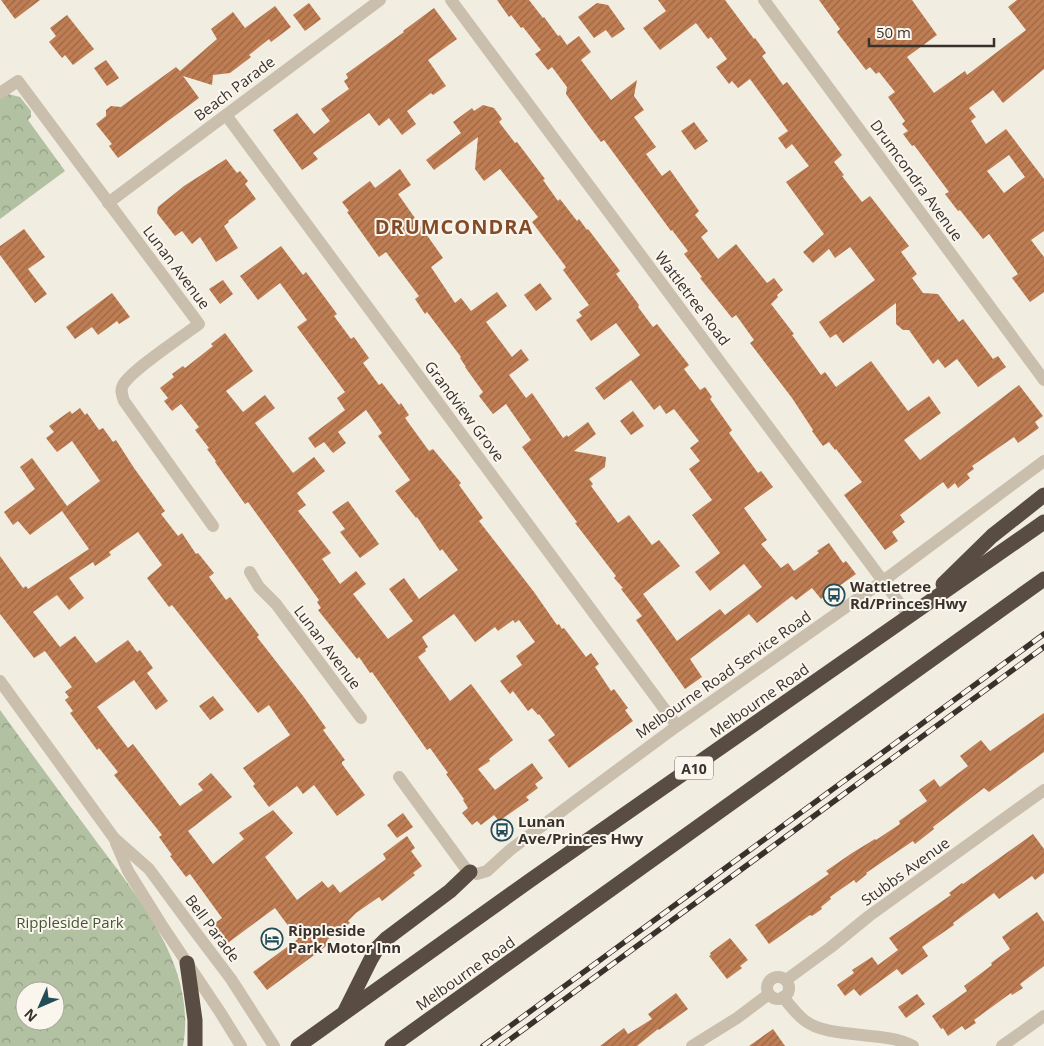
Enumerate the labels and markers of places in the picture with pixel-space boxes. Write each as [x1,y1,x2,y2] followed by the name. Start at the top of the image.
[850,576,968,613] place label: Wattletree Rd/Princes Hwy
[822,583,846,607] bus stop icon: Wattletree Rd/Princes Hwy
[518,811,644,848] place label: Lunan Ave/Princes Hwy
[490,818,514,842] bus stop icon: Lunan Ave/Princes Hwy
[288,920,401,957] place label: Rippleside Park Motor Inn
[260,927,284,951] hotel icon: Rippleside Park Motor Inn

